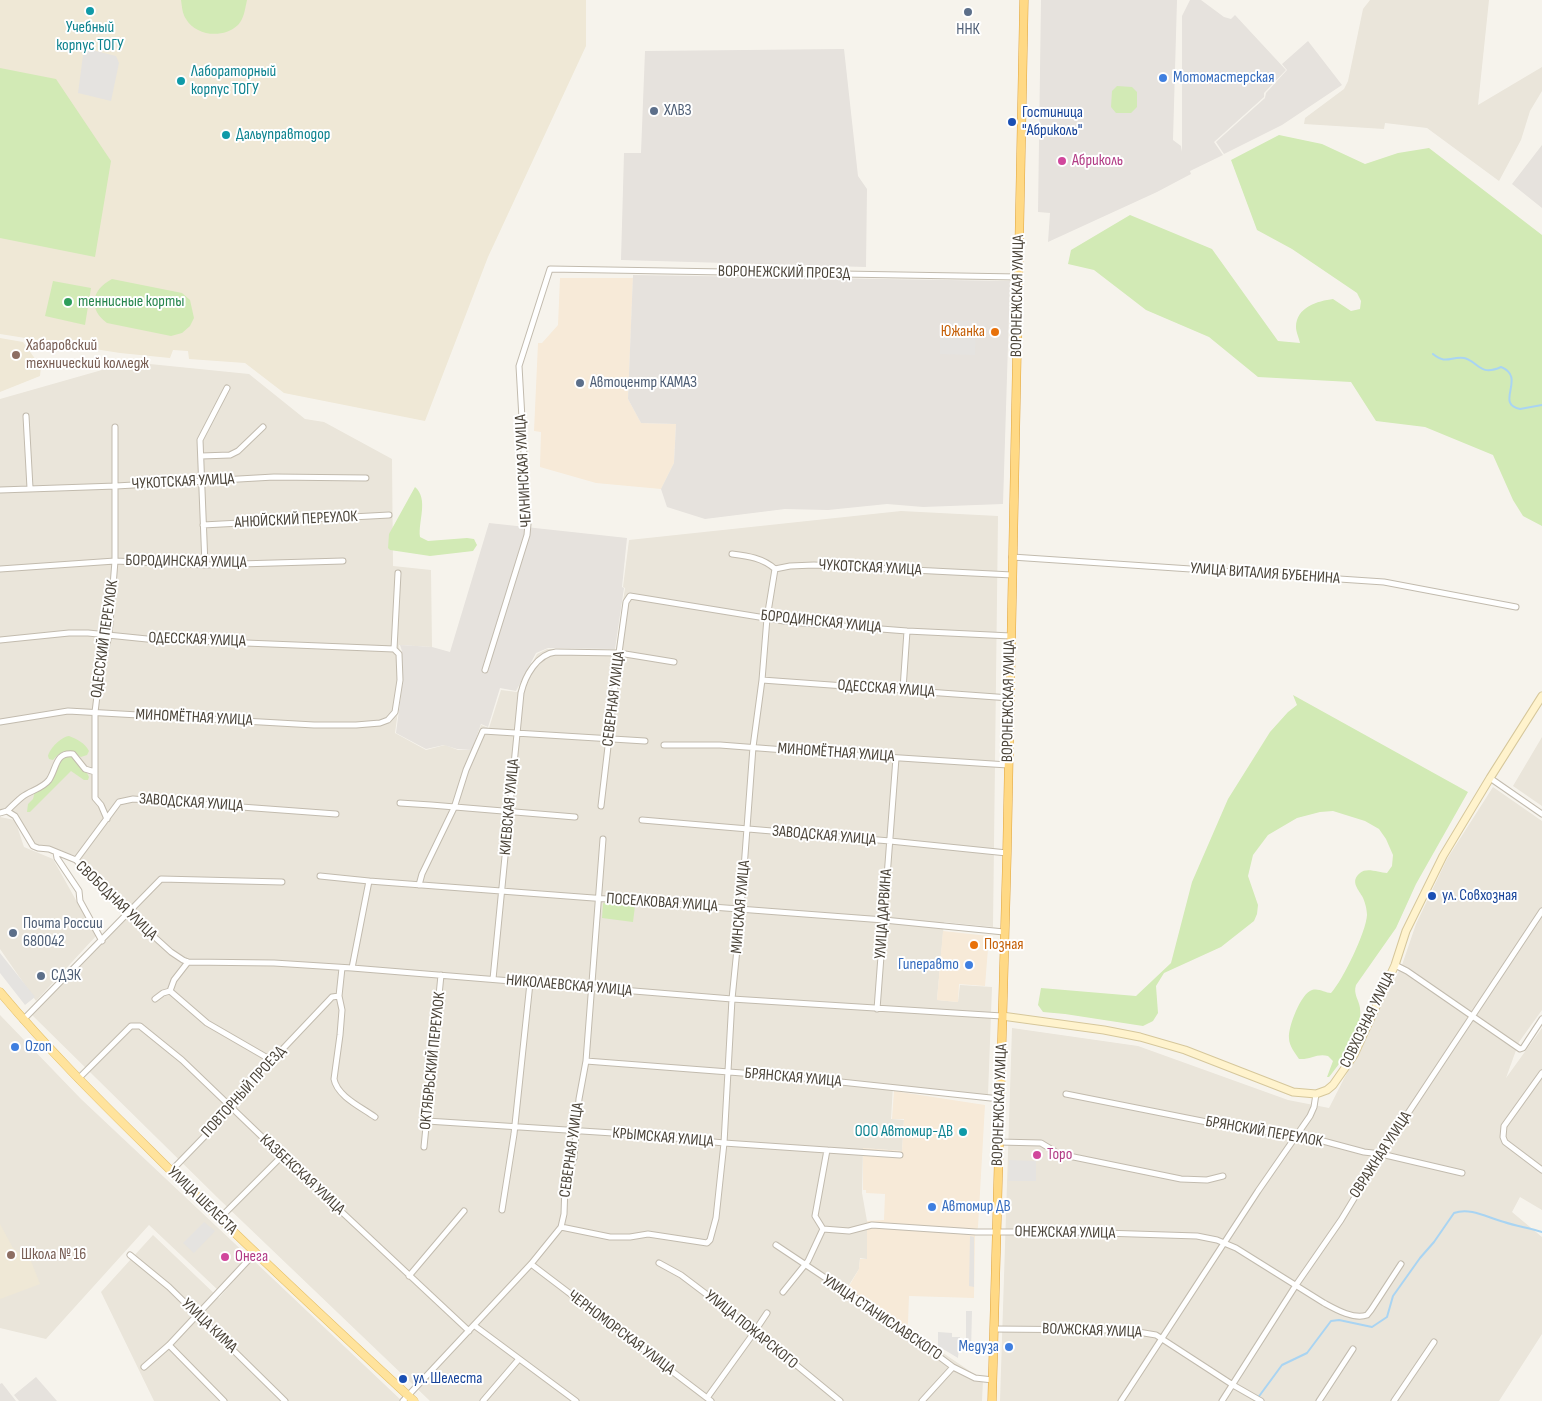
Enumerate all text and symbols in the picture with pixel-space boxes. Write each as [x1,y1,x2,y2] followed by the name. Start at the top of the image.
[84,5,96,17] marker: Учебный корпус ТОГУ
[962,6,974,18] marker: ННК
[56,18,124,56] place label: Учебный корпус ТОГУ
[956,20,980,40] place label: ННК
[191,62,276,100] place label: Лабораторный корпус ТОГУ
[1173,68,1274,88] place label: Мотомастерская
[1157,72,1169,84] marker: Мотомастерская
[175,75,187,87] marker: Лабораторный корпус ТОГУ
[664,101,692,121] place label: ХЛВЗ
[1022,103,1083,141] place label: Гостиница "Абриколь"
[648,105,660,117] marker: ХЛВЗ
[1006,116,1018,128] marker: Гостиница "Абриколь"
[236,125,330,145] place label: Дальуправтодор
[220,129,232,141] marker: Дальуправтодор
[1072,151,1123,171] place label: Абриколь
[1056,155,1068,167] marker: Абриколь
[1007,235,1029,357] street label: ВОРОНЕЖСКАЯ УЛИЦА
[718,262,850,284] street label: ВОРОНЕЖСКИЙ ПРОЕЗД
[78,292,184,312] place label: теннисные корты
[62,296,74,308] marker: теннисные корты
[941,322,985,342] place label: Южанка
[989,326,1001,338] marker: Южанка
[26,336,149,374] place label: Хабаровский технический колледж
[10,349,22,361] marker: Хабаровский технический колледж
[590,373,697,393] place label: Автоцентр КАМАЗ
[574,377,586,389] marker: Автоцентр КАМАЗ
[511,414,537,528] street label: ЧЕЛНИНСКАЯ УЛИЦА
[131,470,235,494] street label: ЧУКОТСКАЯ УЛИЦА
[234,507,358,533] street label: АНЮЙСКИЙ ПЕРЕУЛОК
[125,551,247,573] street label: БОРОДИНСКАЯ УЛИЦА
[818,556,922,580] street label: ЧУКОТСКАЯ УЛИЦА
[1190,559,1340,589] street label: УЛИЦА ВИТАЛИЯ БУБЕНИНА
[87,579,123,699] street label: ОДЕССКИЙ ПЕРЕУЛОК
[760,606,882,638] street label: БОРОДИНСКАЯ УЛИЦА
[148,629,246,651] street label: ОДЕССКАЯ УЛИЦА
[998,640,1020,762] street label: ВОРОНЕЖСКАЯ УЛИЦА
[599,650,629,748] street label: СЕВЕРНАЯ УЛИЦА
[837,676,935,702] street label: ОДЕССКАЯ УЛИЦА
[135,705,253,731] street label: МИНОМЁТНАЯ УЛИЦА
[777,739,895,767] street label: МИНОМЁТНАЯ УЛИЦА
[496,758,524,856] street label: КИЕВСКАЯ УЛИЦА
[138,790,244,816] street label: ЗАВОДСКАЯ УЛИЦА
[771,822,877,850] street label: ЗАВОДСКАЯ УЛИЦА
[71,857,161,945] street label: СВОБОДНАЯ УЛИЦА
[727,860,755,954] street label: МИНСКАЯ УЛИЦА
[871,868,897,960] street label: УЛИЦА ДАРВИНА
[1442,886,1517,906] place label: ул. Совхозная
[606,890,718,916] street label: ПОСЕЛКОВАЯ УЛИЦА
[1426,890,1438,902] marker: ул. Совхозная
[23,914,103,952] place label: Почта России 680042
[7,927,19,939] marker: Почта России 680042
[984,935,1024,955] place label: Позная
[968,939,980,951] marker: Позная
[898,955,959,975] place label: Гиперавто
[963,959,975,971] marker: Гиперавто
[51,966,81,986] place label: СДЭК
[1336,969,1400,1071] street label: СОВХОЗНАЯ УЛИЦА
[35,970,47,982] marker: СДЭК
[505,971,633,1001] street label: НИКОЛАЕВСКАЯ УЛИЦА
[416,991,450,1131] street label: ОКТЯБРЬСКИЙ ПЕРЕУЛОК
[25,1037,52,1057] place label: Ozon
[9,1041,21,1053] marker: Ozon
[198,1042,290,1142] street label: ПОВТОРНЫЙ ПРОЕЗД
[988,1043,1012,1167] street label: ВОРОНЕЖСКАЯ УЛИЦА
[744,1064,842,1092] street label: БРЯНСКАЯ УЛИЦА
[556,1101,588,1199] street label: СЕВЕРНАЯ УЛИЦА
[1346,1108,1416,1202] street label: ОВРАЖНАЯ УЛИЦА
[1204,1112,1324,1152] street label: БРЯНСКИЙ ПЕРЕУЛОК
[855,1122,953,1142] place label: ООО Автомир-ДВ
[612,1124,714,1152] street label: КРЫМСКАЯ УЛИЦА
[957,1126,969,1138] marker: ООО Автомир-ДВ
[255,1131,349,1219] street label: КАЗБЕКСКАЯ УЛИЦА
[1047,1145,1072,1165] place label: Торо
[1031,1149,1043,1161] marker: Торо
[163,1163,241,1239] street label: УЛИЦА ШЕЛЕСТА
[942,1197,1011,1217] place label: Автомир ДВ
[926,1201,938,1213] marker: Автомир ДВ
[1014,1223,1116,1243] street label: ОНЕЖСКАЯ УЛИЦА
[21,1245,86,1265] place label: Школа № 16
[235,1247,268,1267] place label: Онега
[5,1249,17,1261] marker: Школа № 16
[219,1251,231,1263] marker: Онега
[819,1271,945,1365] street label: УЛИЦА СТАНИСЛАВСКОГО
[564,1286,678,1380] street label: ЧЕРНОМОРСКАЯ УЛИЦА
[700,1287,802,1373] street label: УЛИЦА ПОЖАРСКОГО
[177,1295,241,1357] street label: УЛИЦА КИМА
[1042,1320,1142,1342] street label: ВОЛЖСКАЯ УЛИЦА
[959,1337,999,1357] place label: Медуза
[1003,1341,1015,1353] marker: Медуза
[413,1369,482,1389] place label: ул. Шелеста
[397,1373,409,1385] marker: ул. Шелеста

